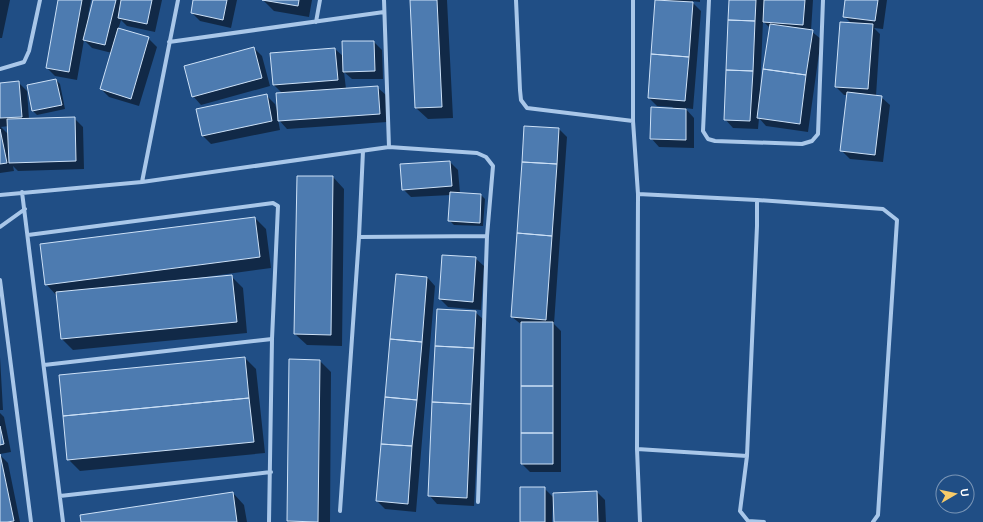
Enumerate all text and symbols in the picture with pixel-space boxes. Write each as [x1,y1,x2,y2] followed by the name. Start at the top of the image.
[935,474,975,514] north arrow
[958,488,971,497] text: U

